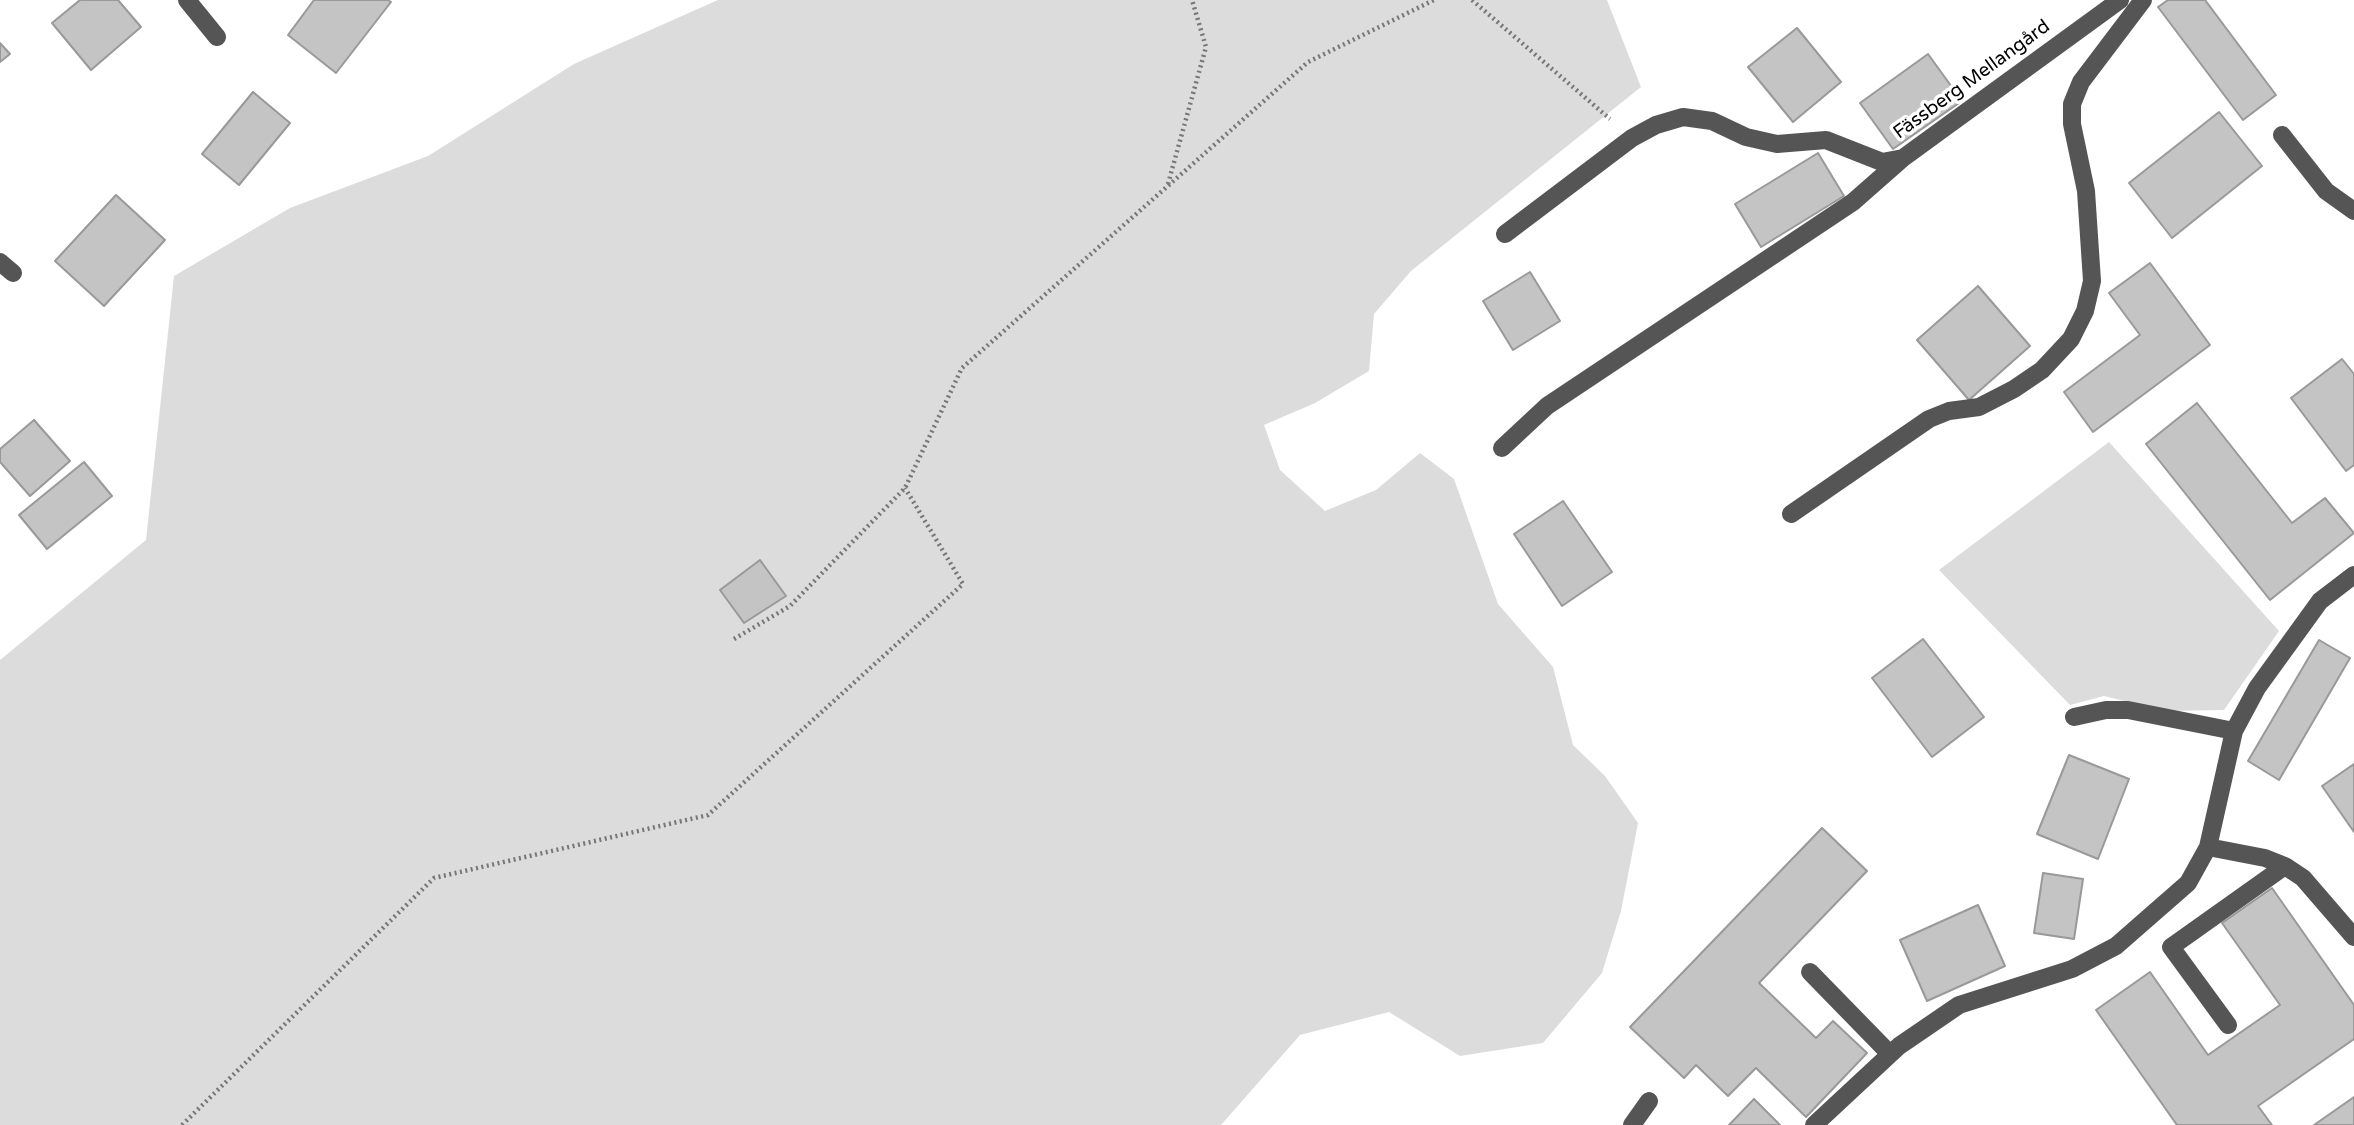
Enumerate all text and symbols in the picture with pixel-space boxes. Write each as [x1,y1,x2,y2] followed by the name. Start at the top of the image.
[1889,16,2055,144] street label: Fässberg Mellangård

